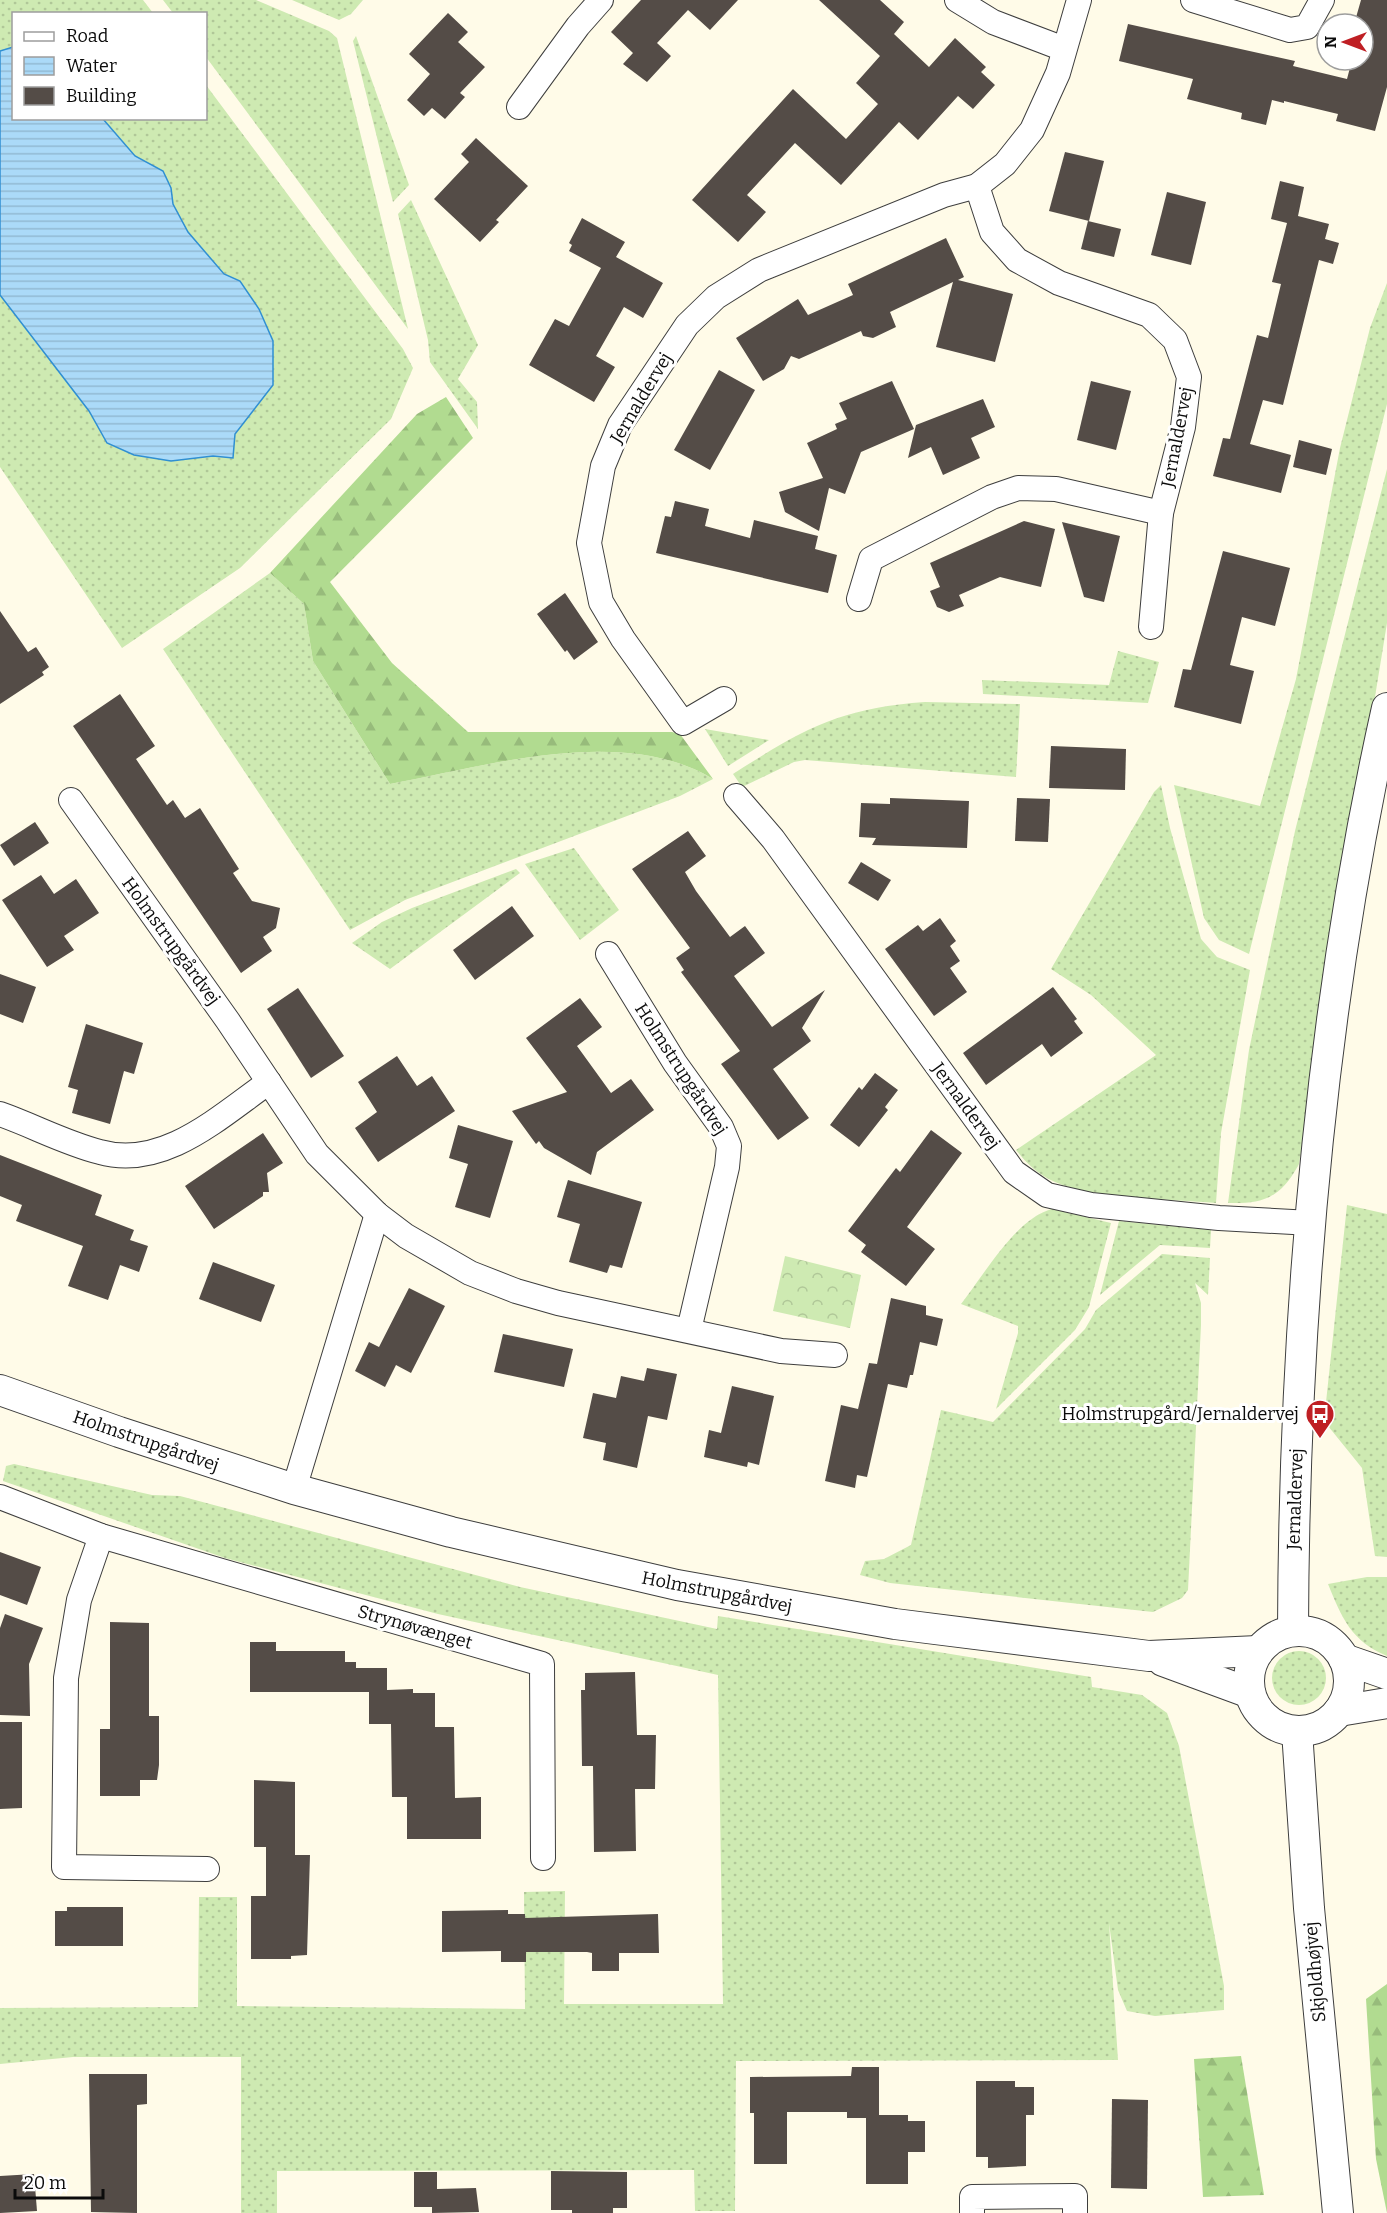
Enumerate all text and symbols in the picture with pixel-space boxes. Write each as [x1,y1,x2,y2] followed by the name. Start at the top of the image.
[12,12,207,120] legend
[1315,12,1375,72] north arrow
[66,25,109,47] text: Road
[1321,36,1340,48] text: N
[66,55,117,77] text: Water
[66,85,137,107] text: Building
[605,349,677,448] street label: Jernaldervej
[1156,385,1198,490] street label: Jernaldervej
[117,873,225,1009] street label: Holmstrupgårdvej
[630,999,732,1139] street label: Holmstrupgårdvej
[927,1058,1005,1154] street label: Jernaldervej
[1304,1398,1336,1440] bus stop icon: Holmstrupgård/Jernaldervej
[1062,1403,1299,1425] place label: Holmstrupgård/Jernaldervej
[70,1406,222,1476] street label: Holmstrupgårdvej
[1282,1448,1308,1551] street label: Jernaldervej
[640,1567,794,1617] street label: Holmstrupgårdvej
[355,1600,475,1654] street label: Strynøvænget
[1300,1921,1330,2023] street label: Skjoldhøjvej
[15,2162,104,2200] scale bar
[24,2172,66,2194] text: 20 m

